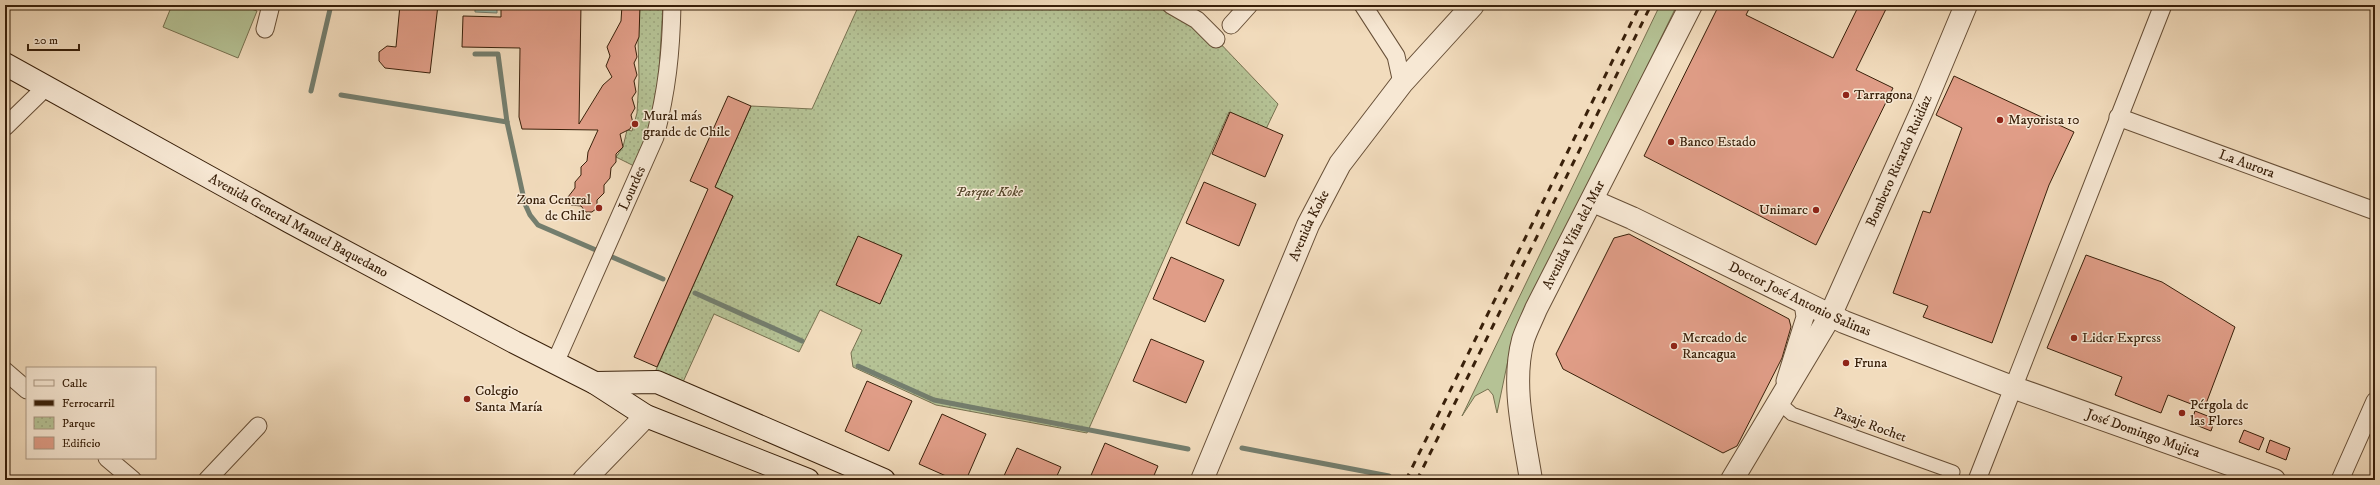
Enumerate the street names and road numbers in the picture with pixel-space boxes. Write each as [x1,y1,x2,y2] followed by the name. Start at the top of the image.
[1862,92,1937,230] street label: Bombero Ricardo Ruidíaz
[2216,146,2277,182] street label: La Aurora
[615,163,650,213] street label: Lourdes
[205,170,391,282] street label: Avenida General Manuel Baquedano
[1538,177,1609,293] street label: Avenida Viña del Mar
[1285,187,1334,264] street label: Avenida Koke
[1726,258,1874,341] street label: Doctor José Antonio Salinas
[1831,403,1910,447] street label: Pasaje Rochet
[2082,404,2202,462] street label: José Domingo Mujica

